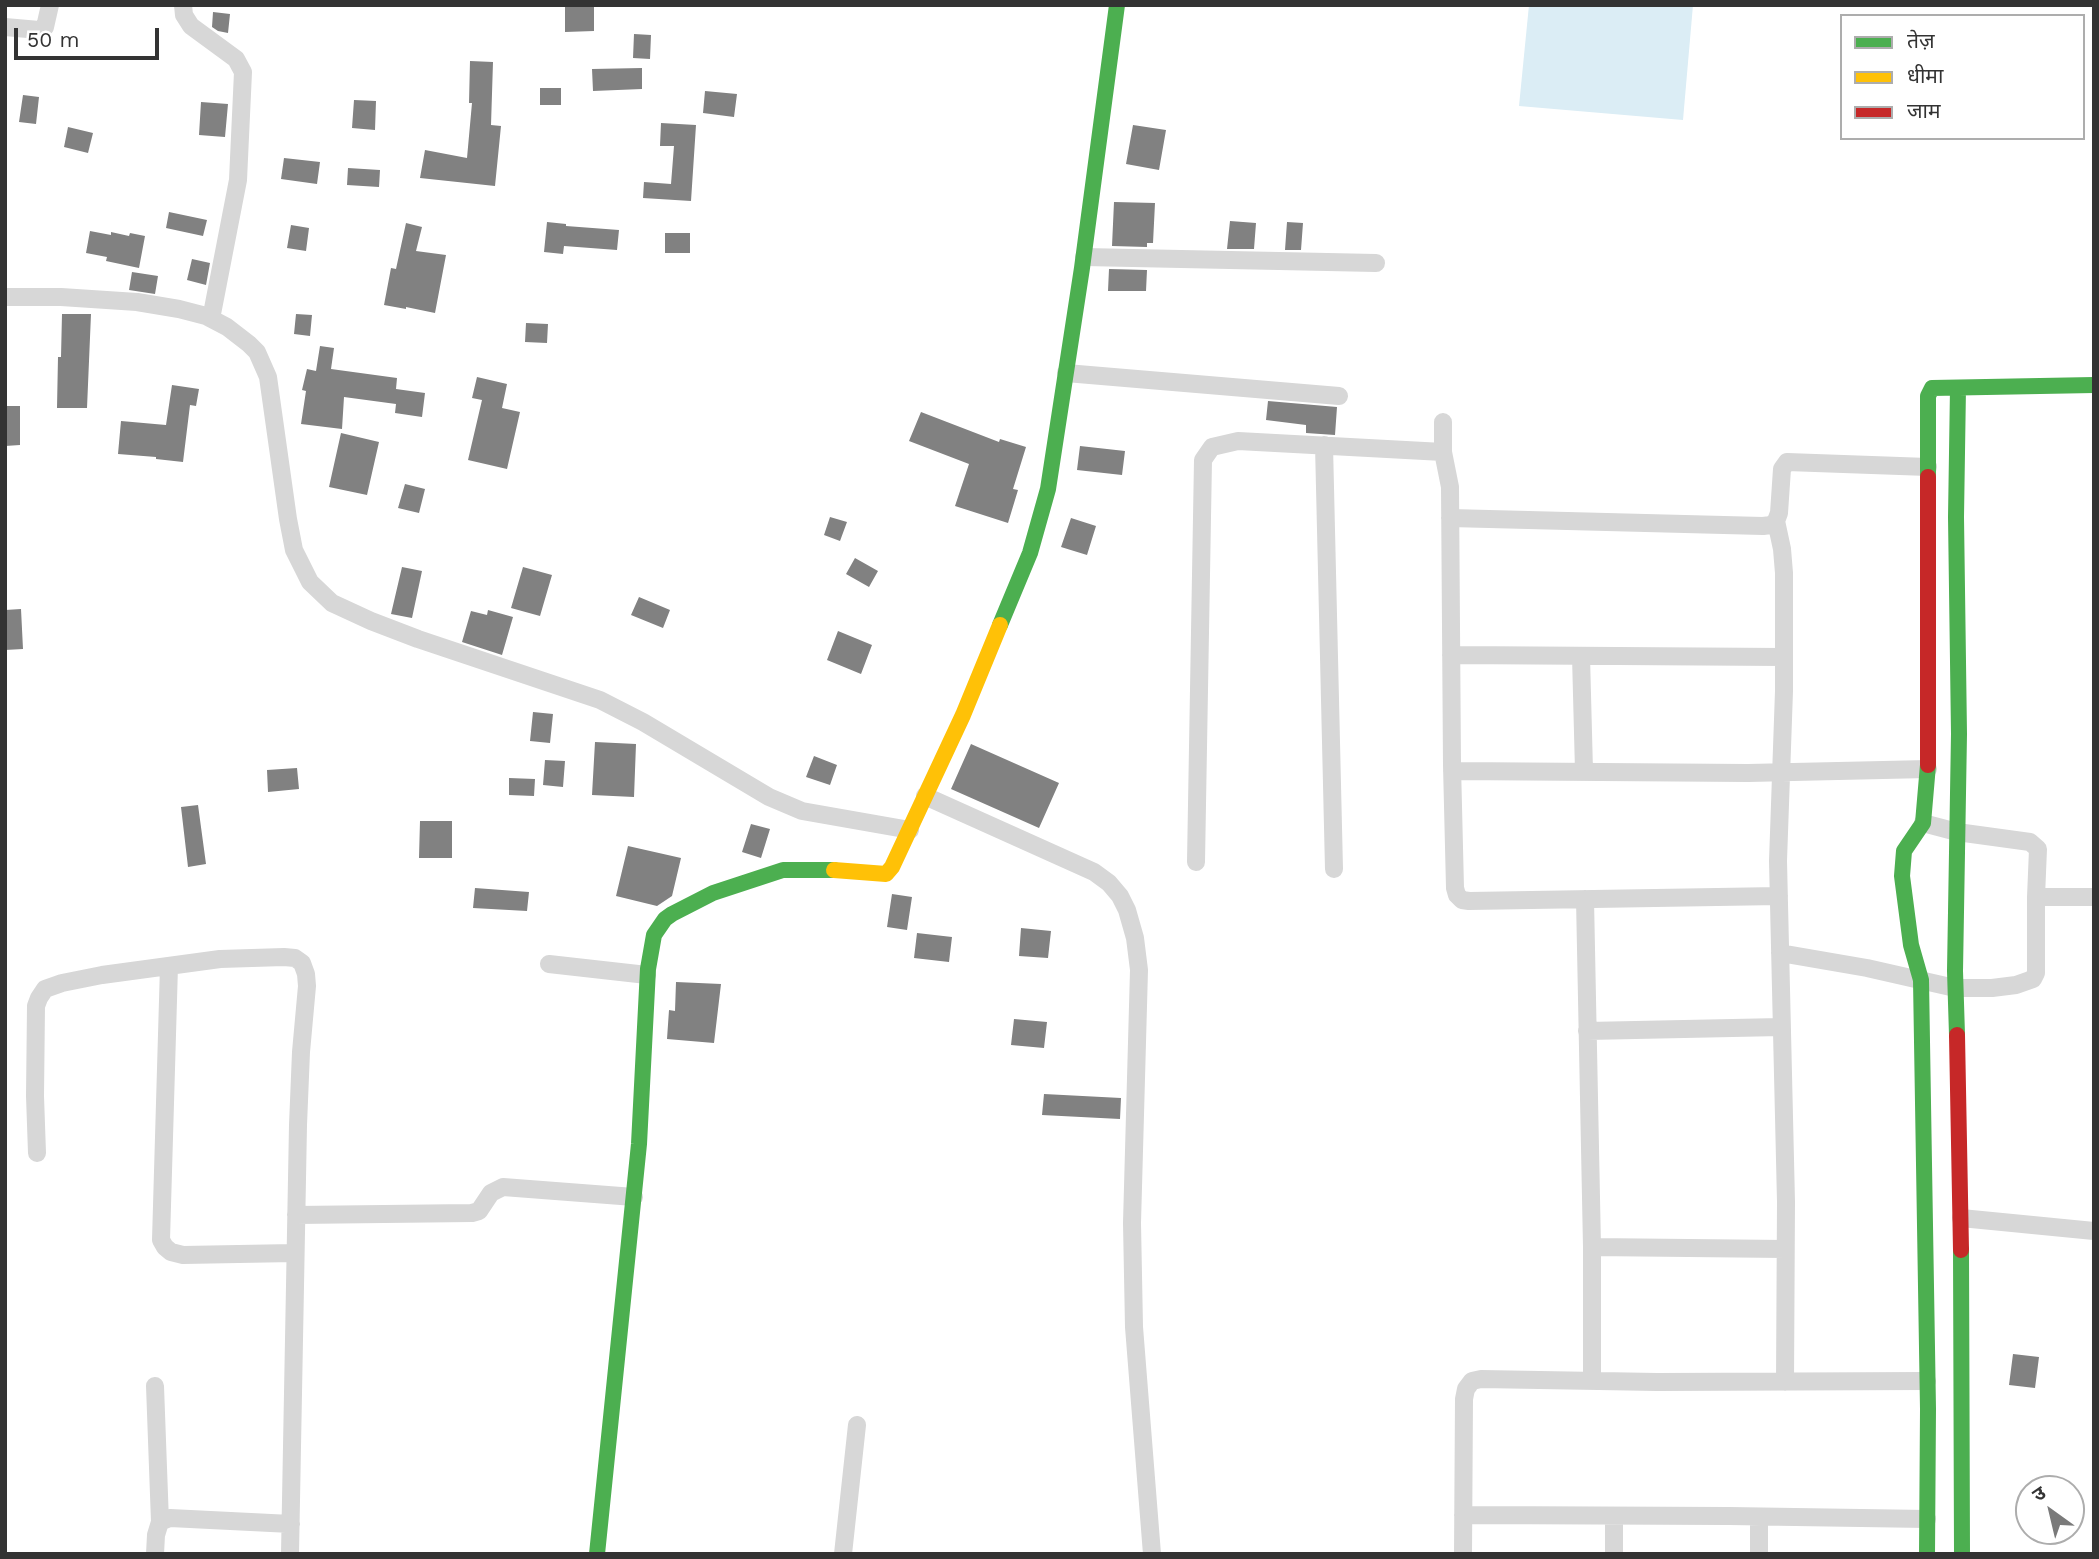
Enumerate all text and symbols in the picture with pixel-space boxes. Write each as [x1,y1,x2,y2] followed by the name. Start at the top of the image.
[18,14,163,58] scale bar
[1840,14,2085,140] legend
[27,27,79,52] text: 50 m
[1907,28,1935,53] text: तेज़
[1907,63,1943,88] text: धीमा
[1907,98,1941,123] text: जाम
[2015,1475,2085,1545] north arrow
[2028,1481,2050,1506] text: उ

